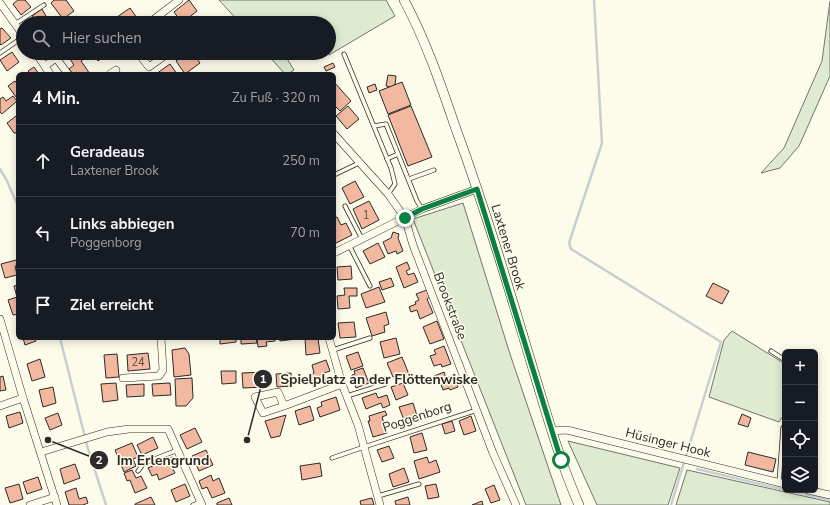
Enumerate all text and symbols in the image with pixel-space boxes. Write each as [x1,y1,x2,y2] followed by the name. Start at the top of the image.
[16,16,336,60] search box
[30,27,52,49] icon: search
[62,28,142,48] text: Hier suchen
[32,87,80,110] text: 4 Min.
[232,89,320,107] text: Zu Fuß · 320 m
[70,142,145,162] text: Geradeaus
[32,150,54,172] icon: ahead
[282,152,320,170] text: 250 m
[70,162,159,180] text: Laxtener Brook
[486,202,530,293] street label: Laxtener Brook
[363,208,369,223] house number: 1
[396,209,414,227] route end
[70,214,174,234] text: Links abbiegen
[32,222,54,244] icon: left
[290,224,320,242] text: 70 m
[70,234,142,252] text: Poggenborg
[429,269,471,343] street label: Brookstraße
[32,294,54,316] icon: arrive
[70,295,153,315] text: Ziel erreicht
[782,349,818,493] map controls
[782,349,818,385] button: +
[131,355,145,370] house number: 24
[253,366,486,392] callout: Spielplatz an der Flöttenwiske
[280,370,478,389] text: Spielplatz an der Flöttenwiske
[259,371,267,387] text: 1
[782,385,818,421] button: −
[380,397,454,437] street label: Poggenborg
[782,421,818,457] button: locate
[624,424,713,462] street label: Hüsinger Hook
[89,447,217,473] callout: Im Erlengrund
[117,451,209,470] text: Im Erlengrund
[552,451,570,469] route start
[95,452,103,468] text: 2
[782,457,818,493] button: layers

